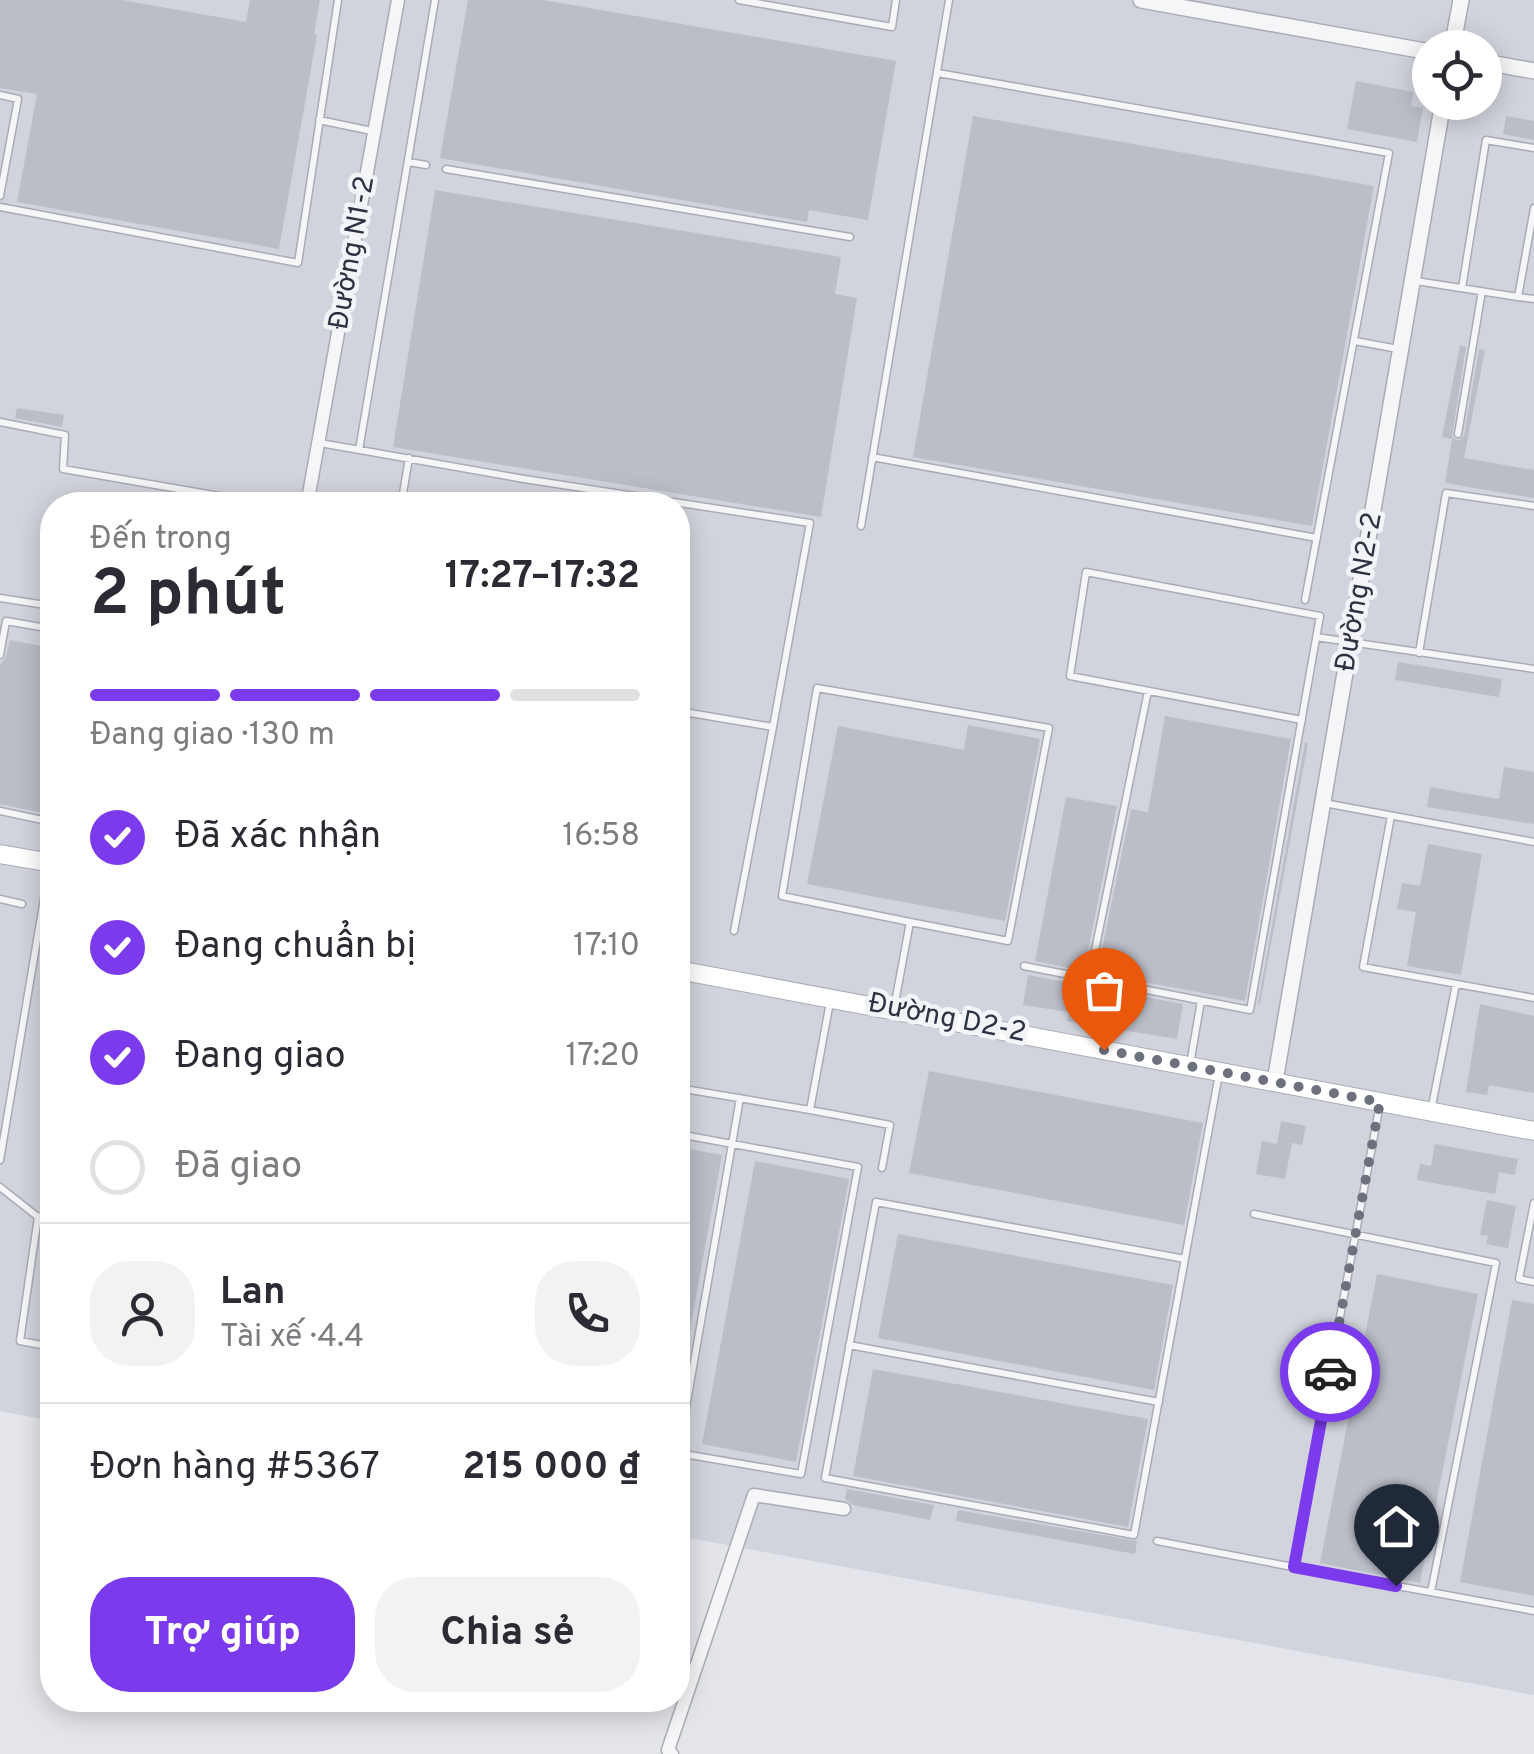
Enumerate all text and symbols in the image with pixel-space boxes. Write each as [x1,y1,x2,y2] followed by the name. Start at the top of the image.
[1412,30,1502,120] map controls
[1412,30,1502,120] button: locate
[322,173,384,333] street label: Đường N1-2
[1328,510,1392,674] street label: Đường N2-2
[90,520,232,560] text: Đến trong
[445,553,640,602] text: 17:27–17:32
[90,556,286,638] text: 2 phút
[90,716,335,756] text: Đang giao · 130 m
[90,810,145,865] icon: check
[175,813,381,862] text: Đã xác nhận
[562,817,640,857] text: 16:58
[90,920,145,975] icon: check
[175,923,416,972] text: Đang chuẩn bị
[573,927,640,967] text: 17:10
[1062,948,1147,1051] pin
[1077,963,1132,1018] icon: bag
[865,986,1029,1052] street label: Đường D2-2
[90,1030,145,1085] icon: check
[175,1033,346,1082] text: Đang giao
[565,1037,640,1077] text: 17:20
[175,1143,302,1192] text: Đã giao
[90,1261,195,1366] button: person
[535,1261,640,1366] button: phone
[220,1269,285,1318] text: Lan
[220,1318,364,1358] text: Tài xế · 4.4
[1280,1322,1380,1422] courier
[1303,1345,1358,1400] icon: car
[90,1444,380,1493] text: Đơn hàng #5367
[462,1444,640,1493] text: 215 000 ₫
[1354,1484,1439,1587] pin
[1369,1499,1424,1554] icon: home
[90,1577,355,1692] button: Trợ giúp
[375,1577,640,1692] button: Chia sẻ

